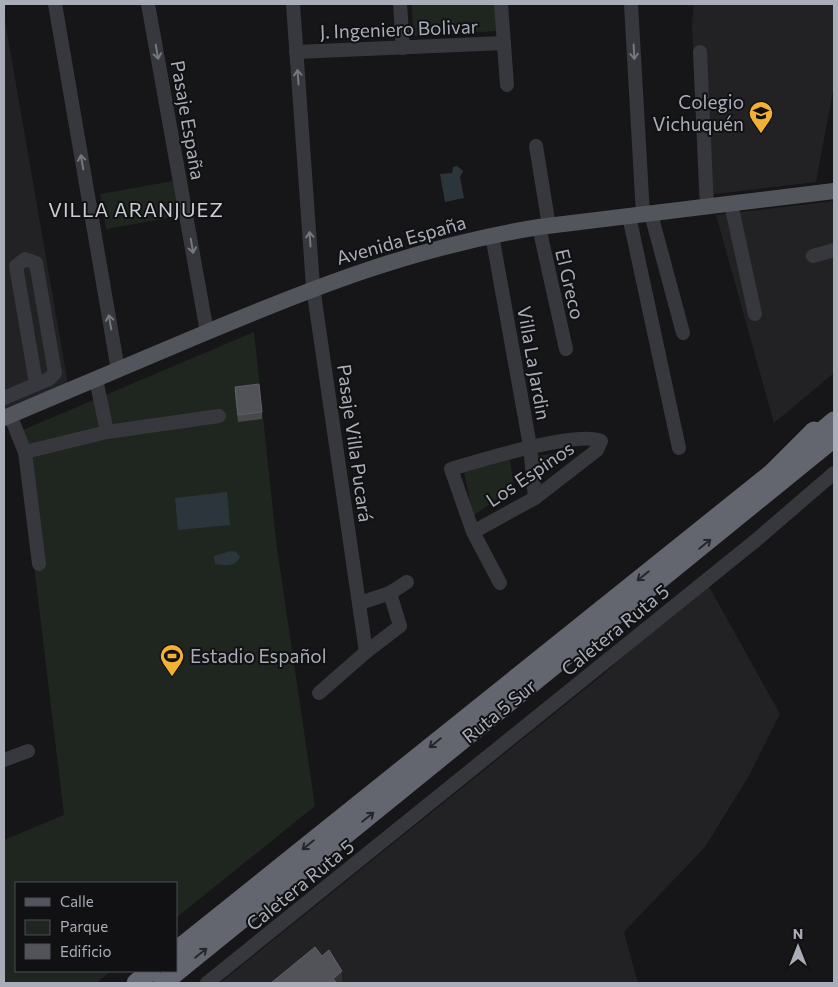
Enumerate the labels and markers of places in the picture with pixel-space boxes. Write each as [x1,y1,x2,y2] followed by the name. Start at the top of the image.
[653,90,744,135] place label: Colegio Vichuquén
[748,100,774,134] school or university icon: Colegio Vichuquén
[159,643,185,677] sports icon: Estadio Español
[190,644,327,667] place label: Estadio Español

